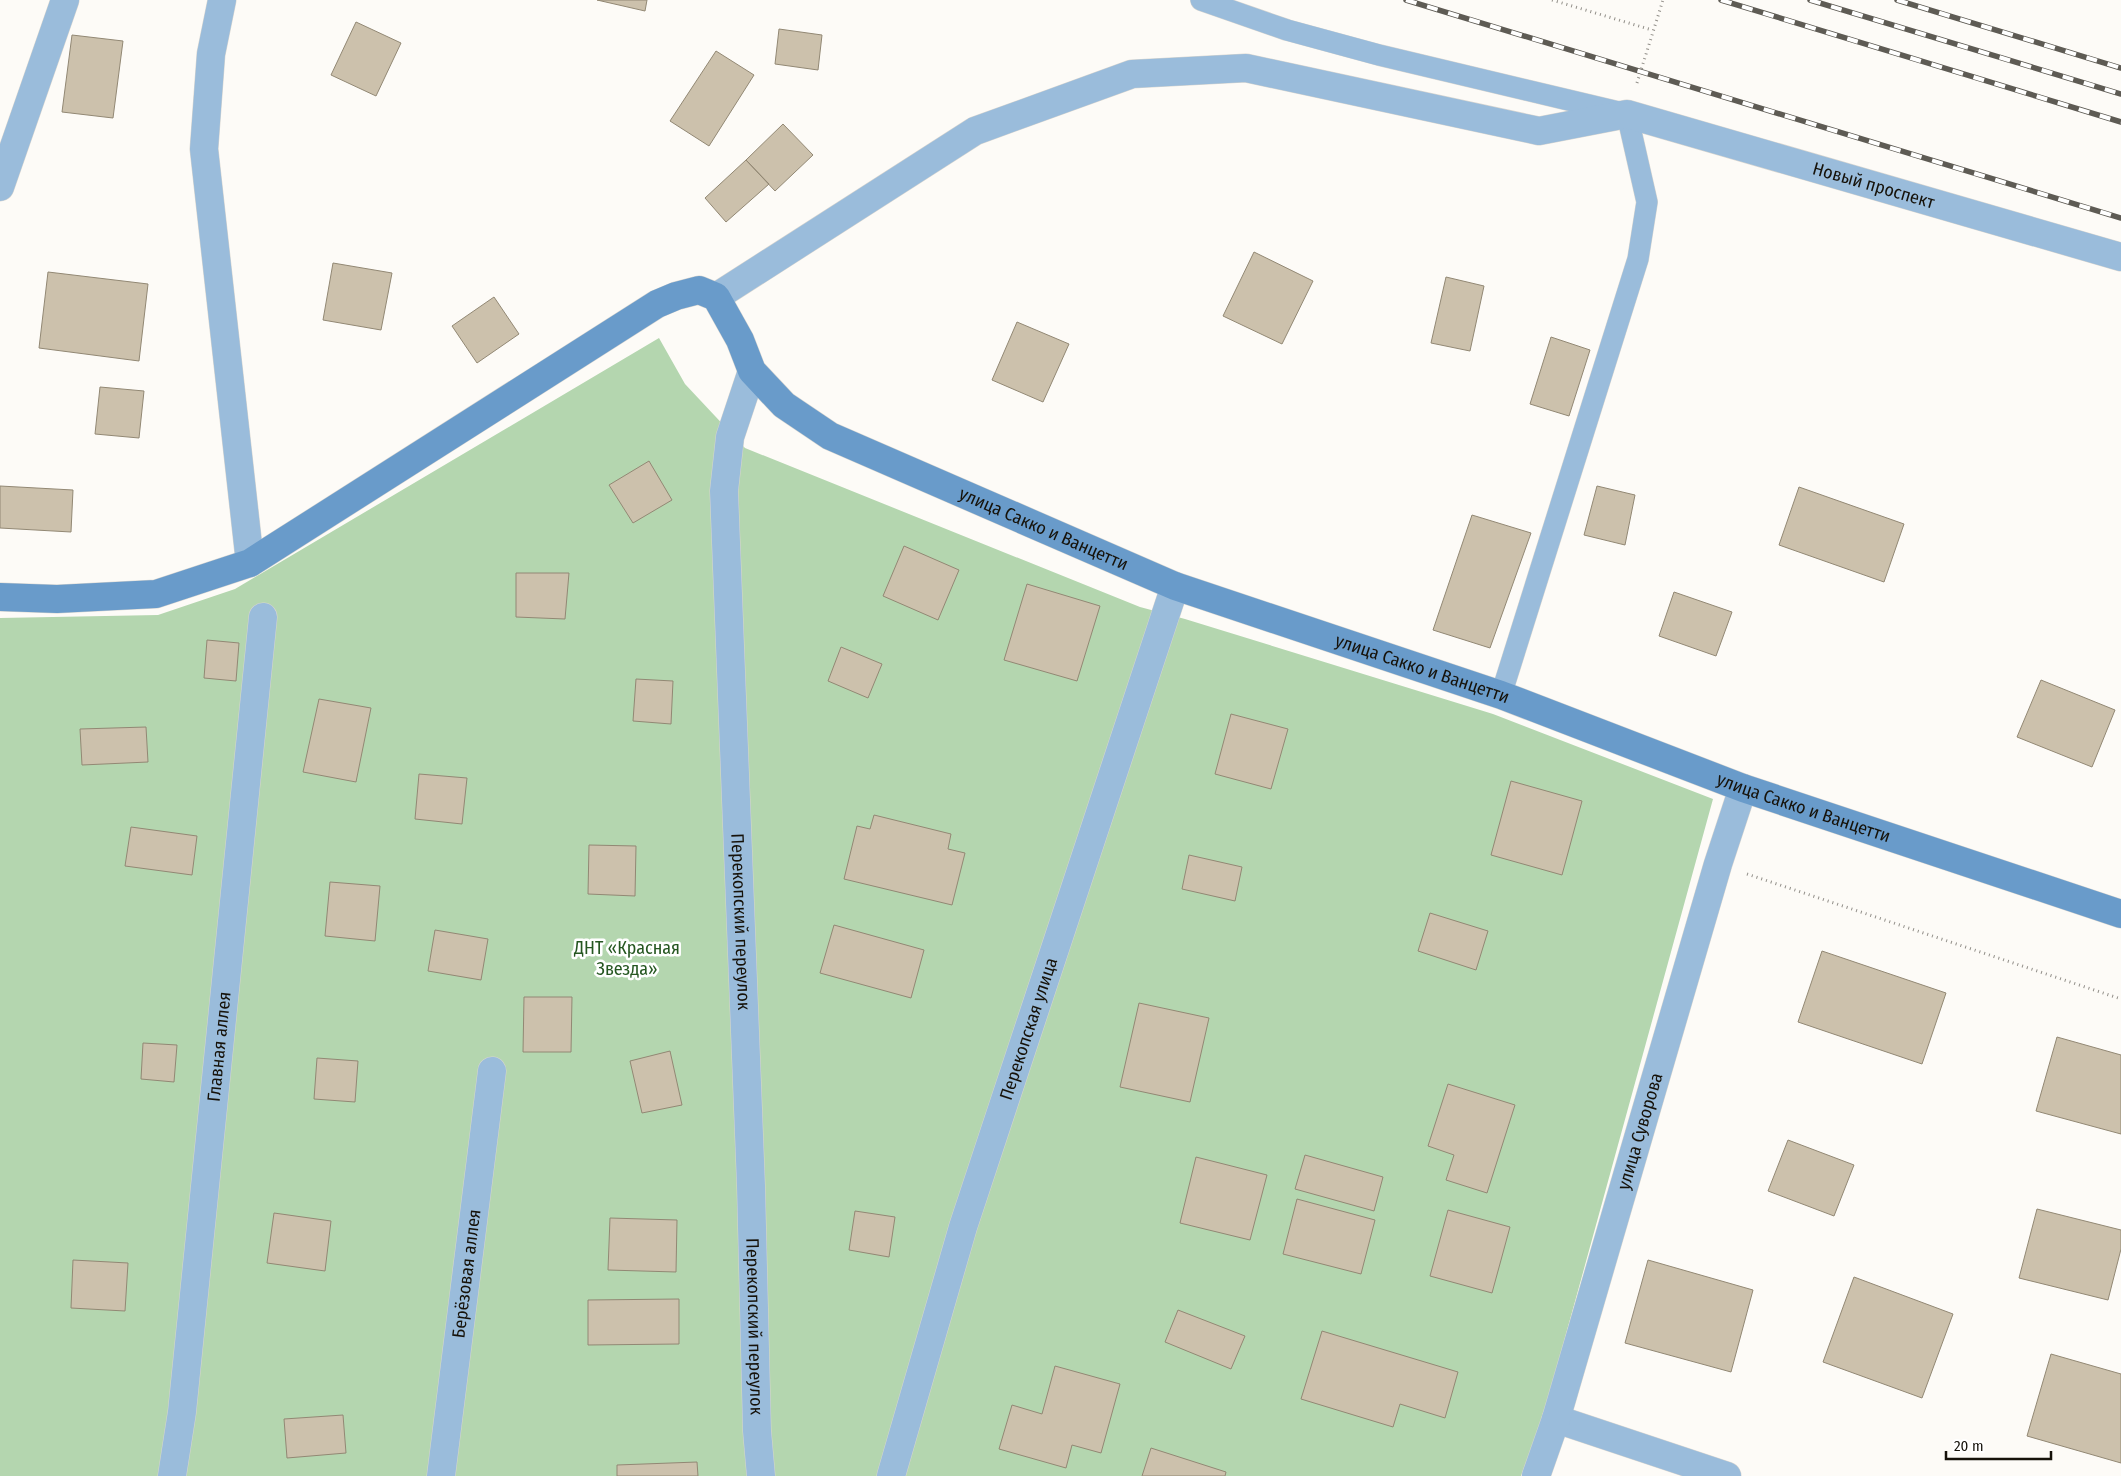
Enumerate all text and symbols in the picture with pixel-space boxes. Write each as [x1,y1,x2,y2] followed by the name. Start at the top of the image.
[1810,157,1938,214] street label: Новый проспект
[956,483,1132,575] street label: улица Сакко и Ванцетти
[1333,629,1513,708] street label: улица Сакко и Ванцетти
[1714,768,1893,847] street label: улица Сакко и Ванцетти
[726,833,755,1011] street label: Перекопский переулок
[573,937,680,980] park label: ДНТ «Красная Звезда»
[995,955,1062,1103] street label: Перекопская улица
[203,991,236,1103] street label: Главная аллея
[1612,1070,1667,1192] street label: улица Суворова
[447,1208,486,1339] street label: Берёзовая аллея
[741,1238,768,1416] street label: Перекопский переулок
[1946,1428,2051,1460] scale bar
[1954,1437,1984,1455] text: 20 m

